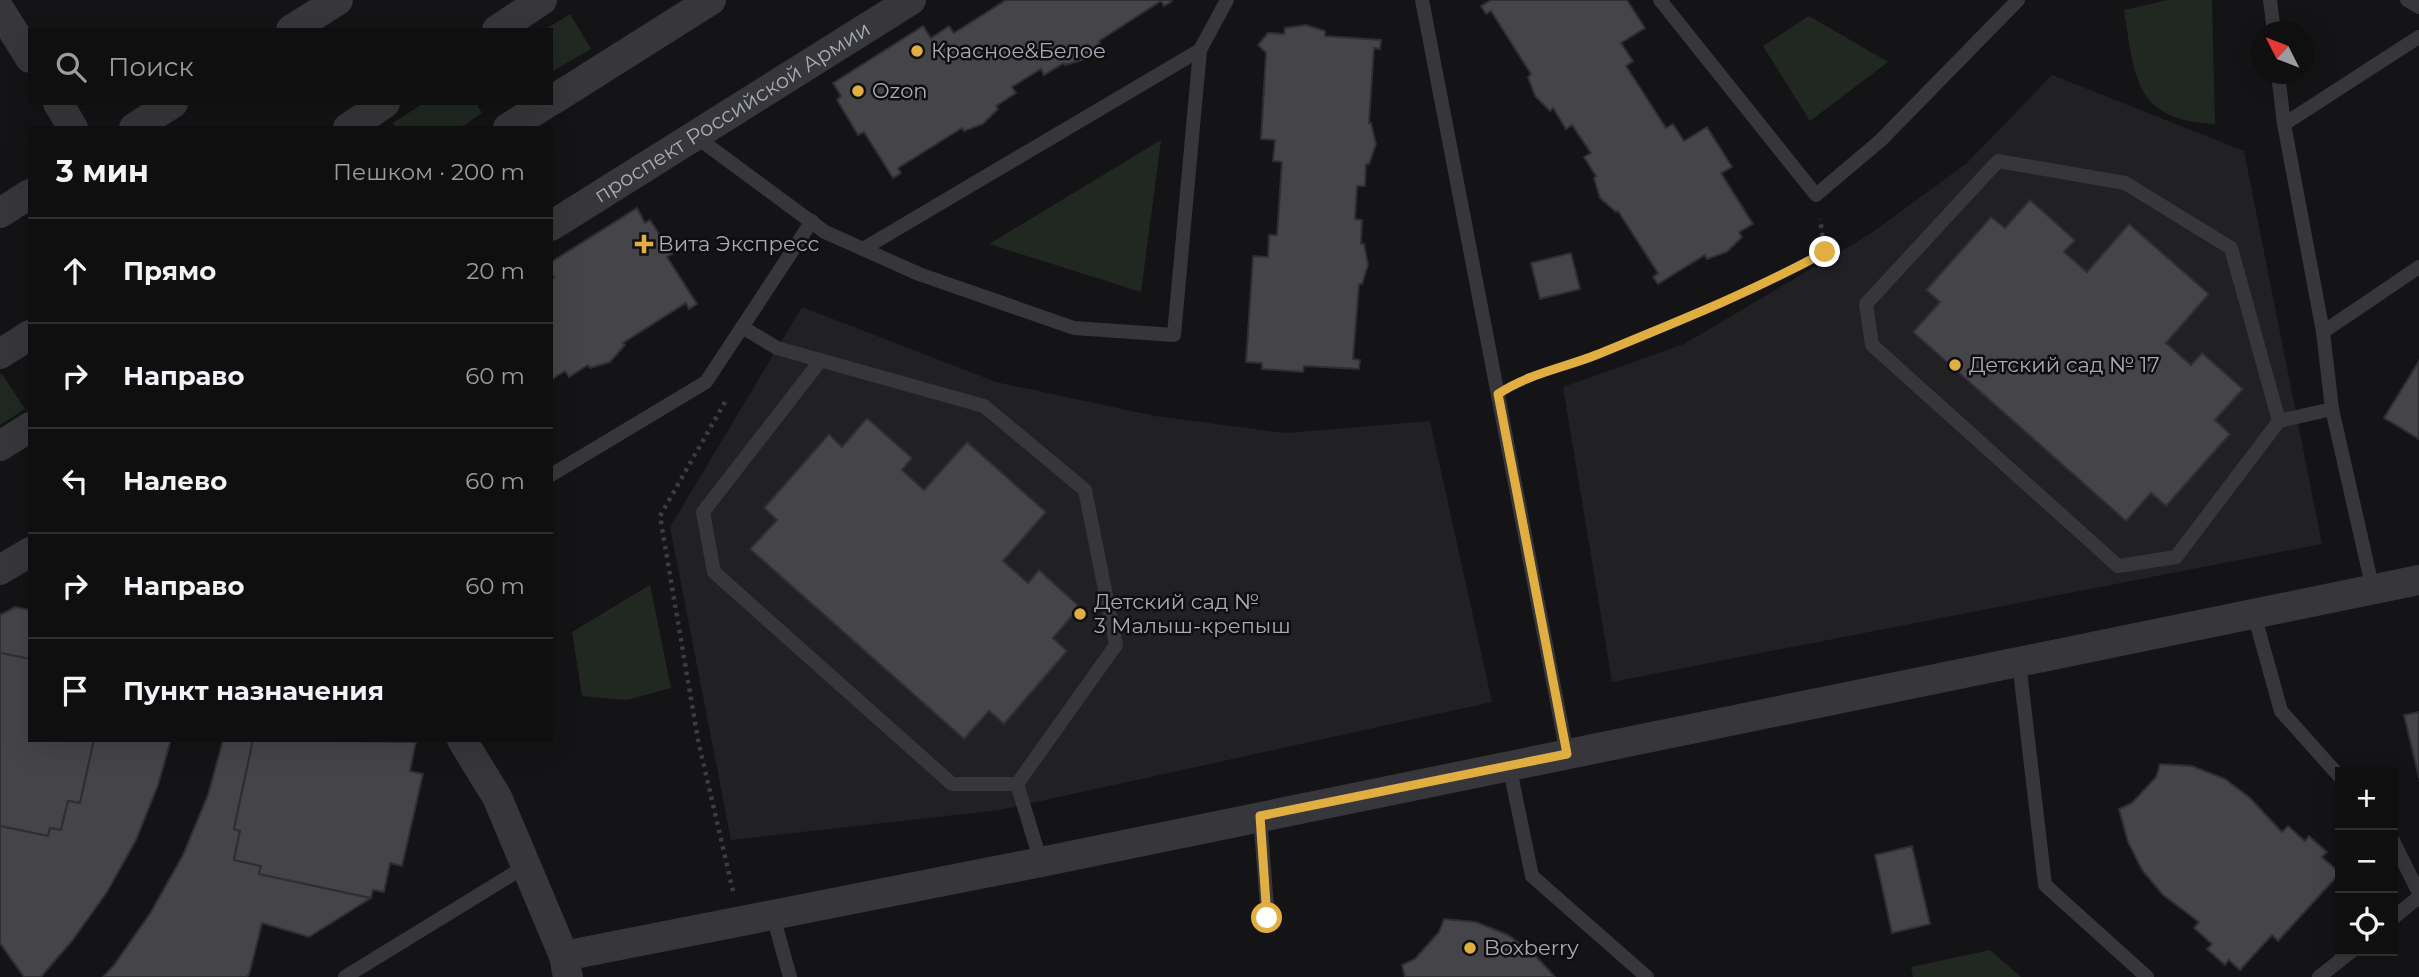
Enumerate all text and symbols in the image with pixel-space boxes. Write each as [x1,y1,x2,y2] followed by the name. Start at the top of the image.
[589,16,875,208] street label: проспект Российской Армии
[2251,21,2314,84] north arrow
[28,28,553,105] search box
[931,38,1106,63] place label: Красное&Белое
[909,43,925,59] marker: Красное&Белое
[52,48,90,86] icon: search
[108,51,194,83] text: Поиск
[872,78,928,103] place label: Ozon
[850,83,866,99] marker: Ozon
[56,153,149,190] text: 3 мин
[333,158,525,186] text: Пешком · 200 m
[658,231,820,256] place label: Вита Экспресс
[636,236,652,252] marker: Вита Экспресс
[1809,236,1840,267] route end
[56,252,94,290] icon: ahead
[123,255,216,287] text: Прямо
[466,257,525,285] text: 20 m
[1969,352,2160,377] place label: Детский сад № 17
[56,357,94,395] icon: right
[1947,357,1963,373] marker: Детский сад № 17
[123,360,244,392] text: Направо
[465,362,525,390] text: 60 m
[56,462,94,500] icon: left
[123,465,227,497] text: Налево
[465,467,525,495] text: 60 m
[56,567,94,605] icon: right
[123,570,244,602] text: Направо
[465,572,525,600] text: 60 m
[1094,589,1291,638] place label: Детский сад № 3 Малыш-крепыш
[1072,606,1088,622] marker: Детский сад № 3 Малыш-крепыш
[56,672,94,710] icon: arrive
[123,675,384,707] text: Пункт назначения
[2335,767,2398,956] map controls
[2335,767,2398,830] button: +
[2335,830,2398,893] button: −
[2335,893,2398,956] button: locate
[1251,902,1282,933] route start
[1484,935,1579,960] place label: Boxberry
[1462,940,1478,956] marker: Boxberry

